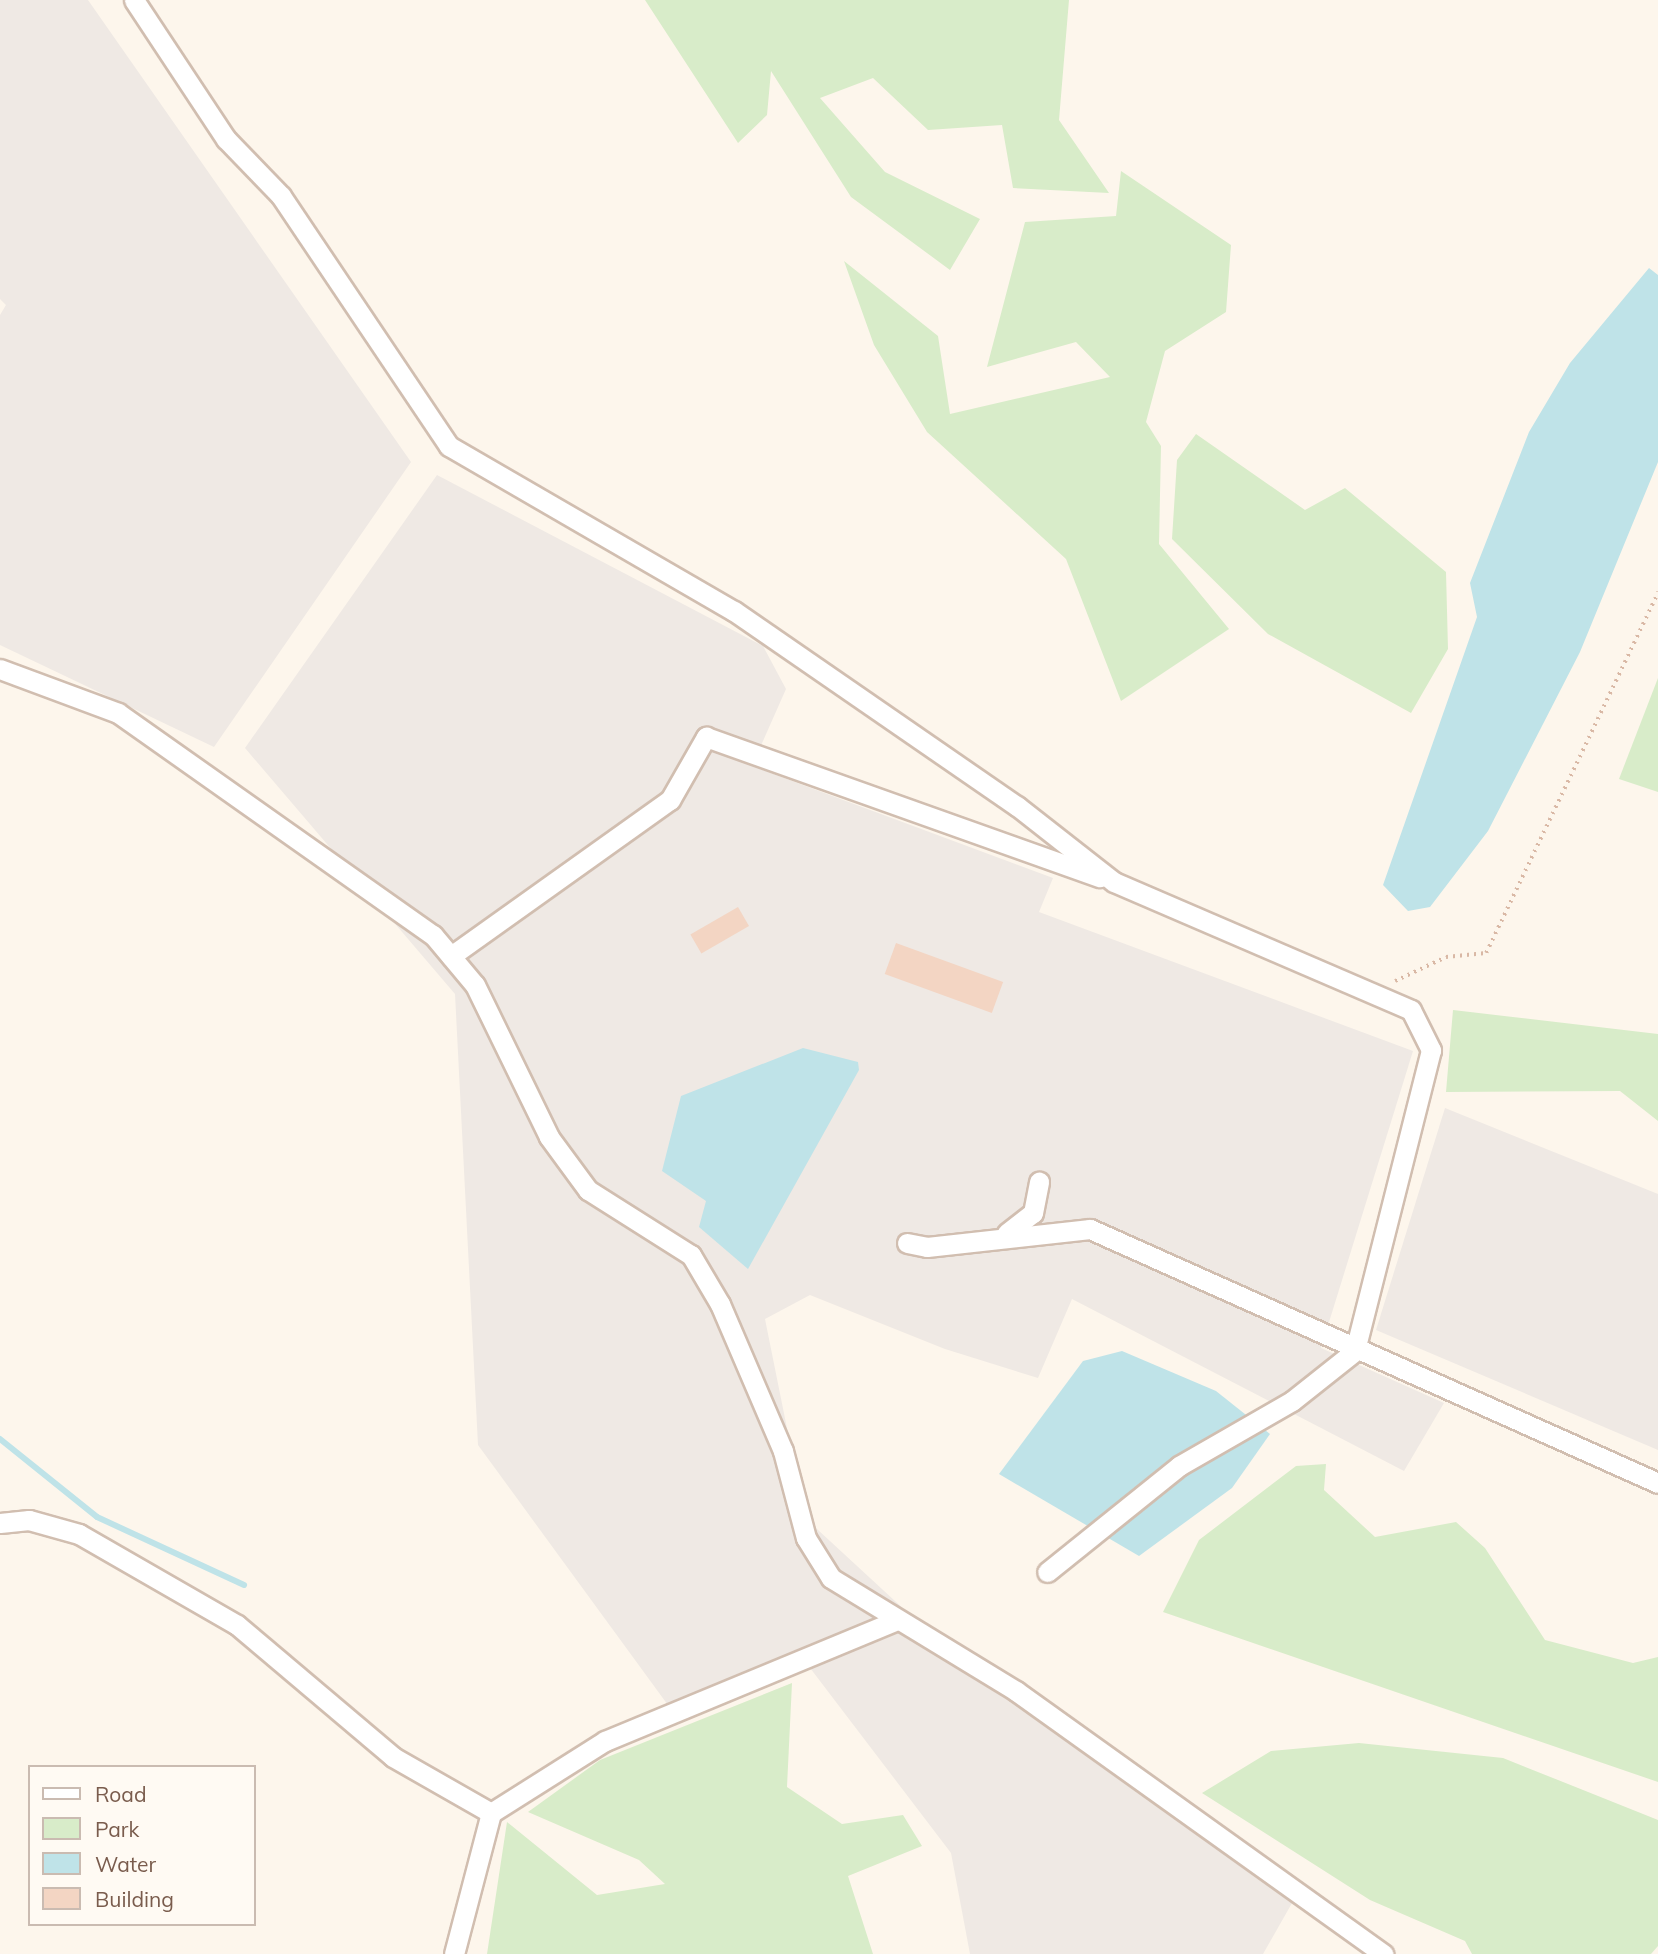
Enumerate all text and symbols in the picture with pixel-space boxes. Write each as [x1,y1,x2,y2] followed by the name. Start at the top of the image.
[28,1765,256,1926] legend
[95,1781,146,1807] text: Road
[95,1816,139,1842] text: Park
[95,1851,156,1877] text: Water
[95,1886,174,1912] text: Building

